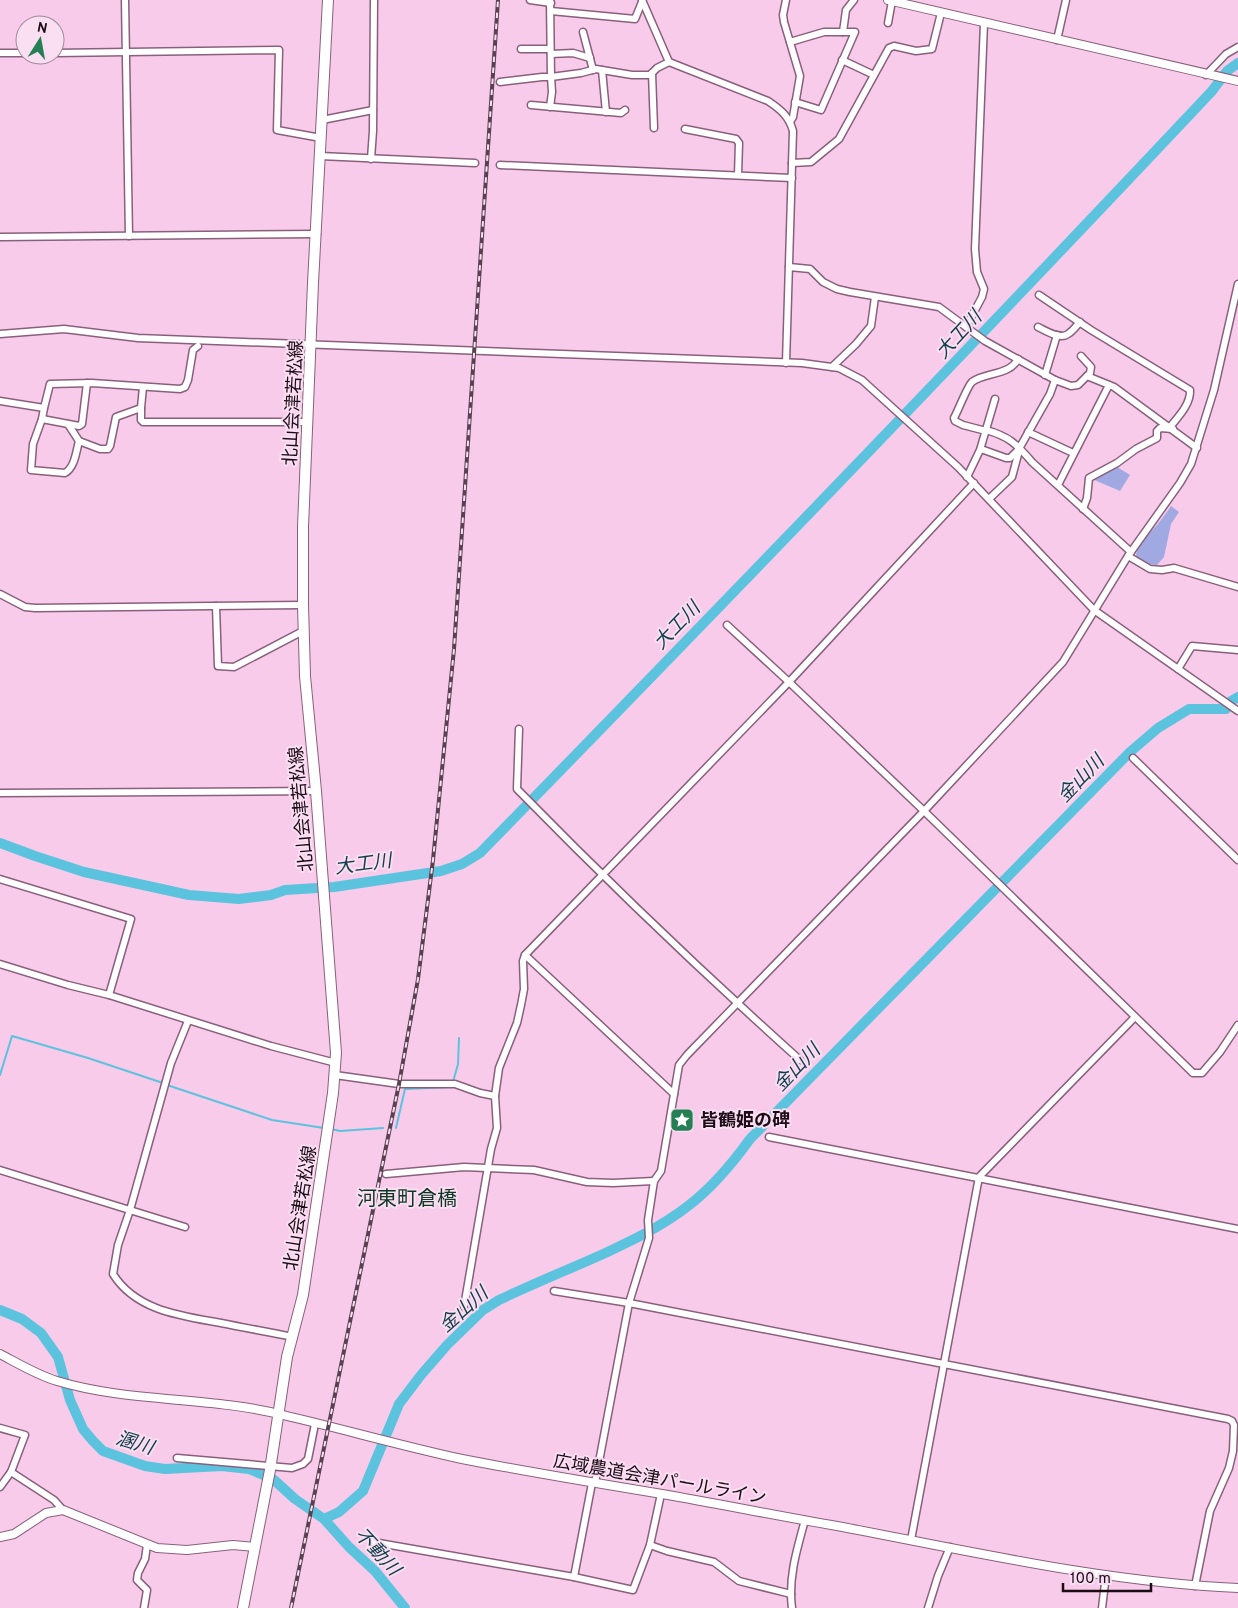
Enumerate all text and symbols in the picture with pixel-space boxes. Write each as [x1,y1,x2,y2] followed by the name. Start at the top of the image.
[15,15,65,65] north arrow
[36,19,49,38] text: N
[931,305,989,364] water label: 大工川
[280,340,309,467] street label: 北山会津若松線
[649,596,707,655] water label: 大工川
[286,745,319,873] street label: 北山会津若松線
[1053,749,1111,808] water label: 金山川
[333,849,395,880] water label: 大工川
[769,1038,827,1097] water label: 金山川
[669,1107,695,1133] place icon: 皆鶴姫の碑
[700,1110,790,1133] place label: 皆鶴姫の碑
[280,1144,323,1272] street label: 北山会津若松線
[357,1187,457,1213] district label: 河東町倉橋
[435,1281,495,1338] water label: 金山川
[113,1427,158,1462] water label: 溷川
[551,1450,768,1511] street label: 広域農道会津パールライン
[348,1523,406,1583] water label: 不動川
[1063,1560,1150,1592] scale bar
[1070,1570,1111,1589] text: 100 m

